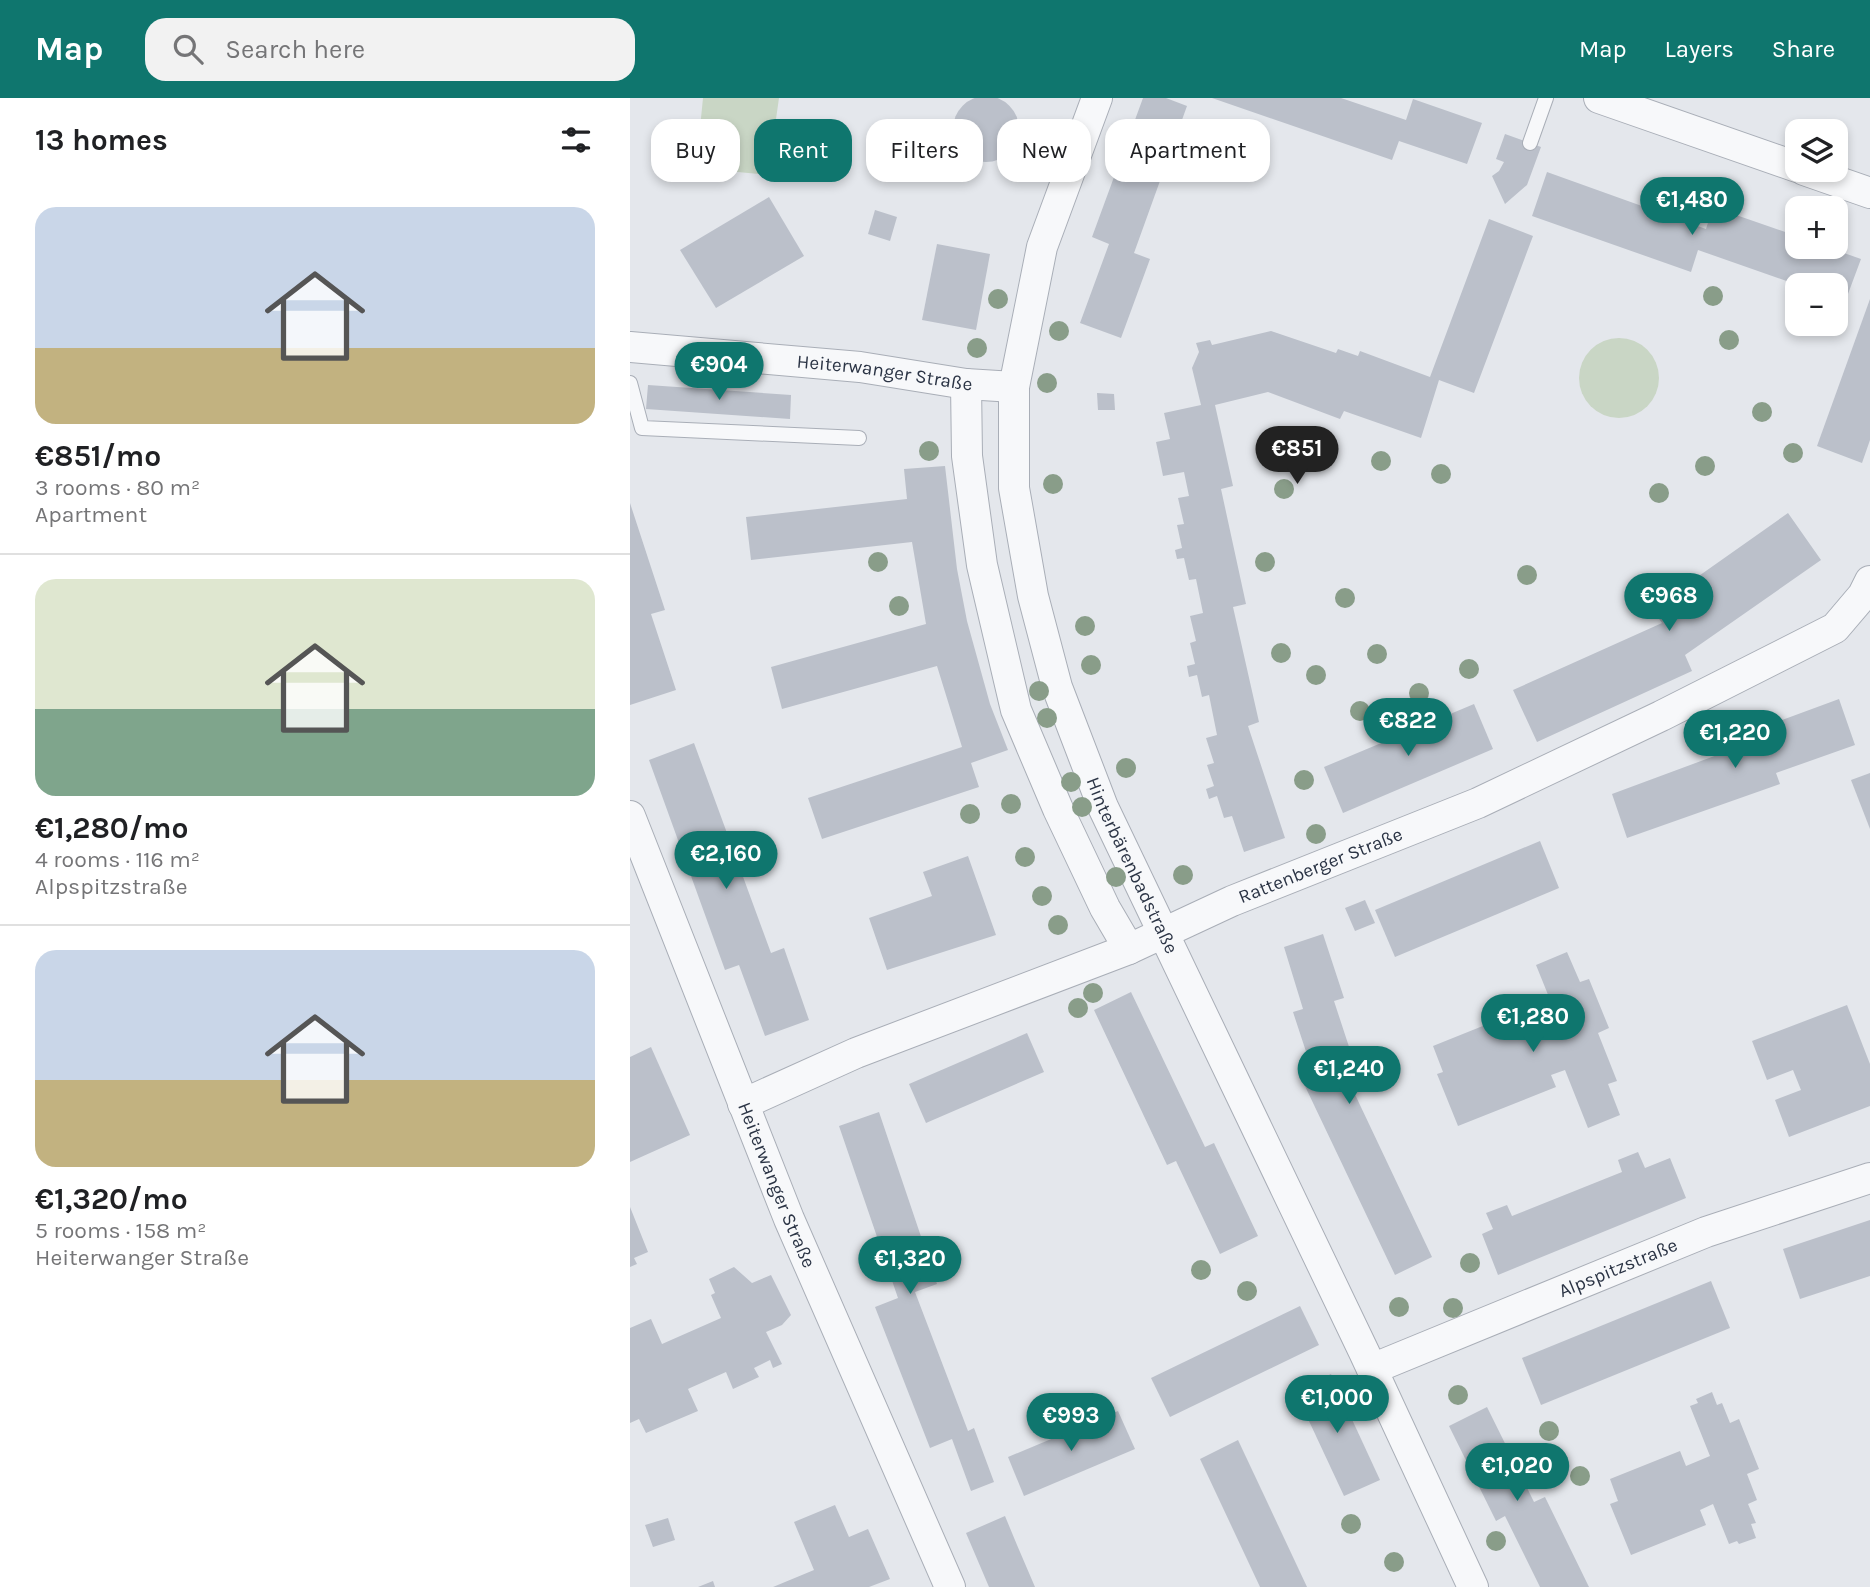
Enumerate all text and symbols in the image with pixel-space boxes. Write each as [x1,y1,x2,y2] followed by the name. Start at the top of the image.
[145,18,635,81] search box
[35,30,103,68] text: Map
[169,30,207,68] icon: search
[225,34,365,65] text: Search here
[1579,35,1627,63] text: Map
[1665,35,1734,63] text: Layers
[1772,35,1835,63] text: Share
[651,119,740,182] chip: Buy
[754,119,852,182] chip: Rent
[866,119,983,182] chip: Filters
[997,119,1091,182] chip: New
[1105,119,1270,182] chip: Apartment
[1785,119,1848,336] map controls
[1785,119,1848,182] button: layers
[557,121,595,159] icon: filters
[35,122,168,158] text: 13 homes
[1635,178,1749,237] pin: €1,480
[1656,186,1728,213] text: €1,480
[1785,196,1848,259] button: +
[252,253,378,379] icon: home
[1785,273,1848,336] button: −
[678,342,760,402] pin: €904
[691,351,747,378] text: €904
[796,351,973,395] street label: Heiterwanger Straße
[1256,426,1338,486] pin: €851
[1271,435,1323,462] text: €851
[35,438,161,474] text: €851/mo
[35,474,200,501] text: 3 rooms · 80 m²
[35,501,147,528] text: Apartment
[1628,574,1710,633] pin: €968
[1640,582,1698,609] text: €968
[252,625,378,751] icon: home
[1367,698,1449,758] pin: €822
[1379,707,1437,734] text: €822
[1678,710,1792,770] pin: €1,220
[1700,719,1770,746] text: €1,220
[1082,774,1183,957] street label: Hinterbärenbadstraße
[35,810,188,846] text: €1,280/mo
[1235,823,1406,908] street label: Rattenberger Straße
[669,832,783,891] pin: €2,160
[690,840,762,867] text: €2,160
[35,846,200,873] text: 4 rooms · 116 m²
[35,873,188,900] text: Alpspitzstraße
[1476,995,1590,1054] pin: €1,280
[252,996,378,1122] icon: home
[1497,1003,1569,1030] text: €1,280
[1292,1046,1406,1106] pin: €1,240
[1314,1055,1384,1082] text: €1,240
[733,1099,820,1271] street label: Heiterwanger Straße
[35,1181,188,1217] text: €1,320/mo
[35,1217,206,1244] text: 5 rooms · 158 m²
[1556,1234,1681,1302] street label: Alpspitzstraße
[853,1236,967,1296] pin: €1,320
[35,1244,249,1271] text: Heiterwanger Straße
[874,1245,946,1272] text: €1,320
[1280,1376,1394,1435] pin: €1,000
[1301,1384,1373,1411] text: €1,000
[1030,1394,1112,1453] pin: €993
[1043,1402,1099,1429] text: €993
[1460,1444,1574,1503] pin: €1,020
[1481,1452,1553,1479] text: €1,020

